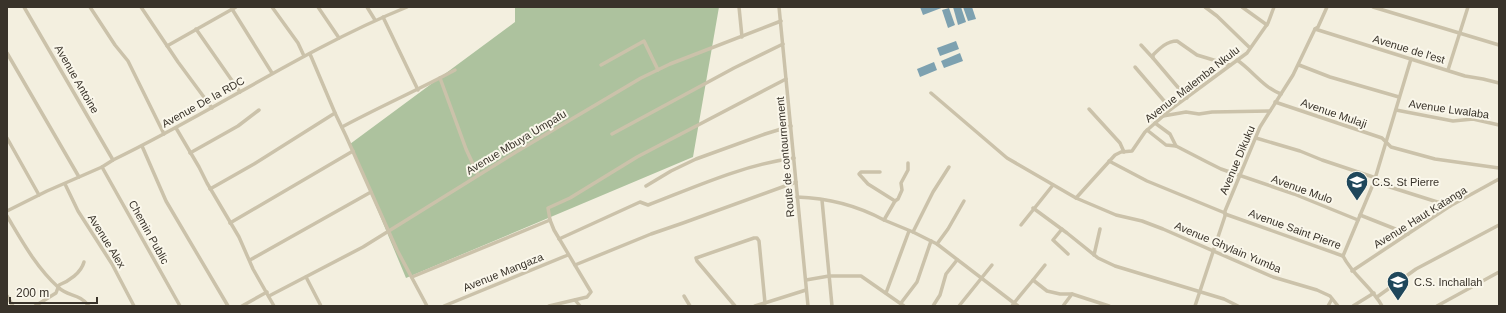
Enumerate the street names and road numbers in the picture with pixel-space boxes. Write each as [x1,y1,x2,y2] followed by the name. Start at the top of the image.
[1372,32,1446,66] street label: Avenue de l'est
[53,43,101,115] street label: Avenue Antoine
[1142,43,1242,125] street label: Avenue Malemba Nkulu
[160,74,247,130] street label: Avenue De la RDC
[774,96,796,218] street label: Route de contournement
[1299,96,1369,130] street label: Avenue Mulaji
[1408,97,1491,121] street label: Avenue Lwalaba
[464,107,568,177] street label: Avenue Mbuya Umpafu
[1217,124,1257,196] street label: Avenue Dikuku
[1270,172,1334,206] street label: Avenue Mulo
[1371,183,1469,251] street label: Avenue Haut Katanga
[127,198,172,266] street label: Chemin Public
[1247,207,1343,251] street label: Avenue Saint Pierre
[86,212,129,270] street label: Avenue Alex
[1173,219,1284,275] street label: Avenue Ghylain Yumba
[461,250,546,294] street label: Avenue Mangaza

